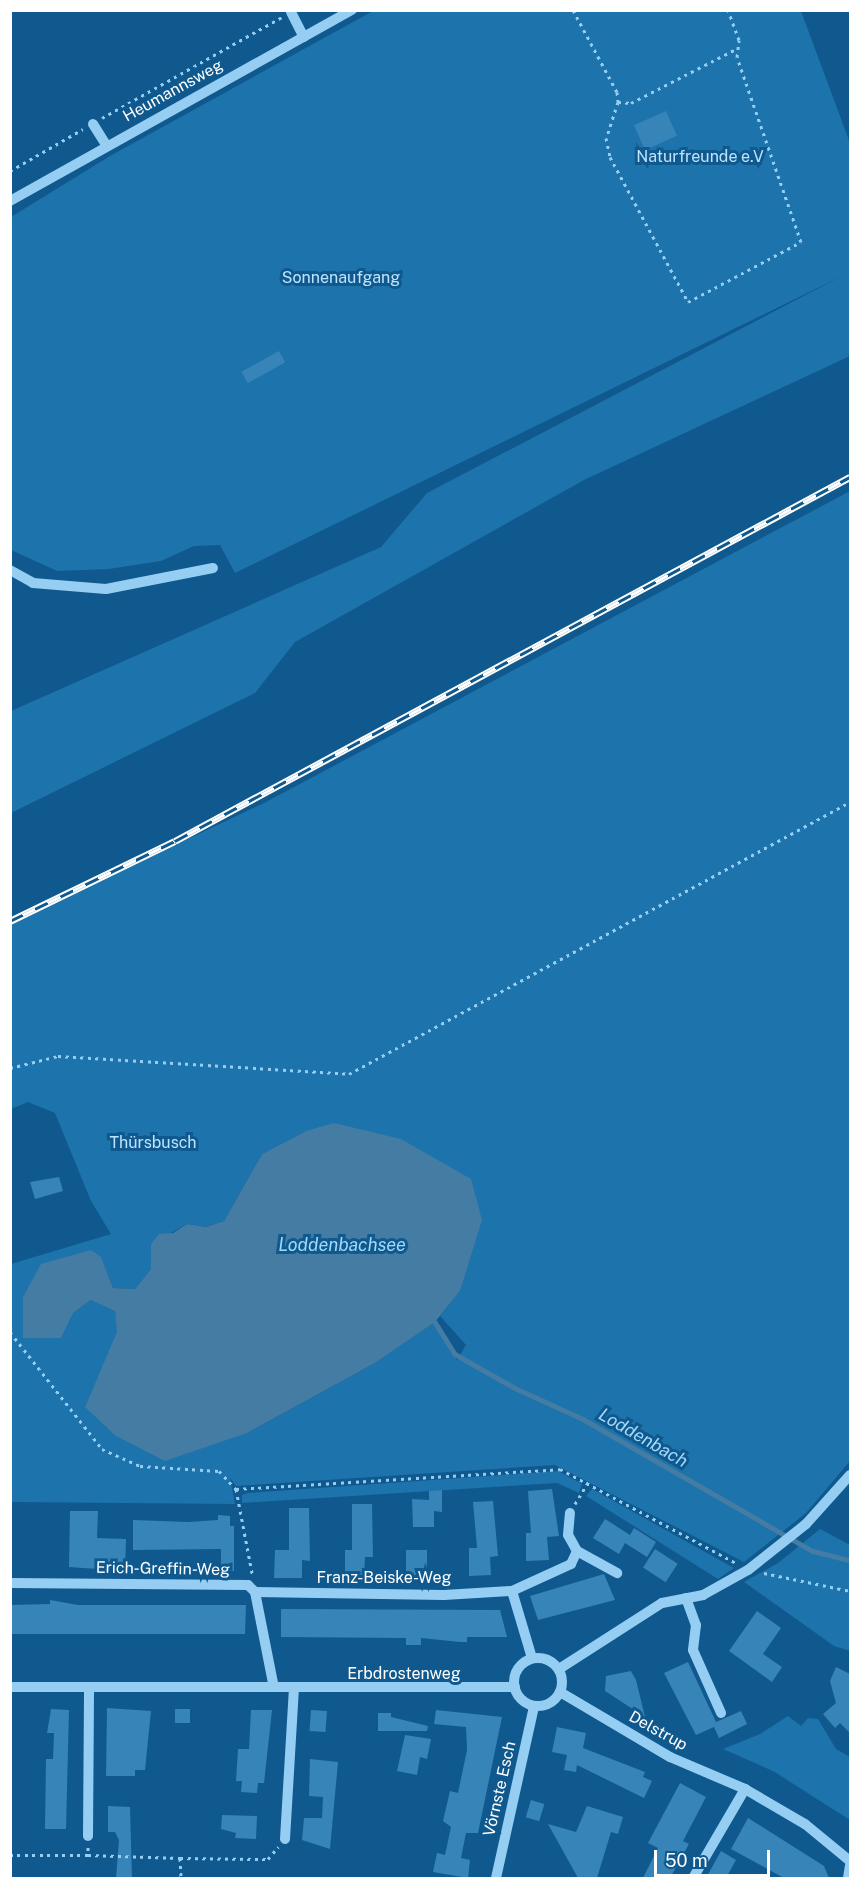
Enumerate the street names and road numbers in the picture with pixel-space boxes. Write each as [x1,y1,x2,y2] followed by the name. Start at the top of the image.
[120,56,226,126] street label: Heumannsweg
[96,1558,230,1580] street label: Erich-Greffin-Weg
[317,1568,451,1588] street label: Franz-Beiske-Weg
[347,1664,461,1684] street label: Erbdrostenweg
[625,1707,691,1755] street label: Delstrup
[480,1740,520,1838] street label: Vörnste Esch

